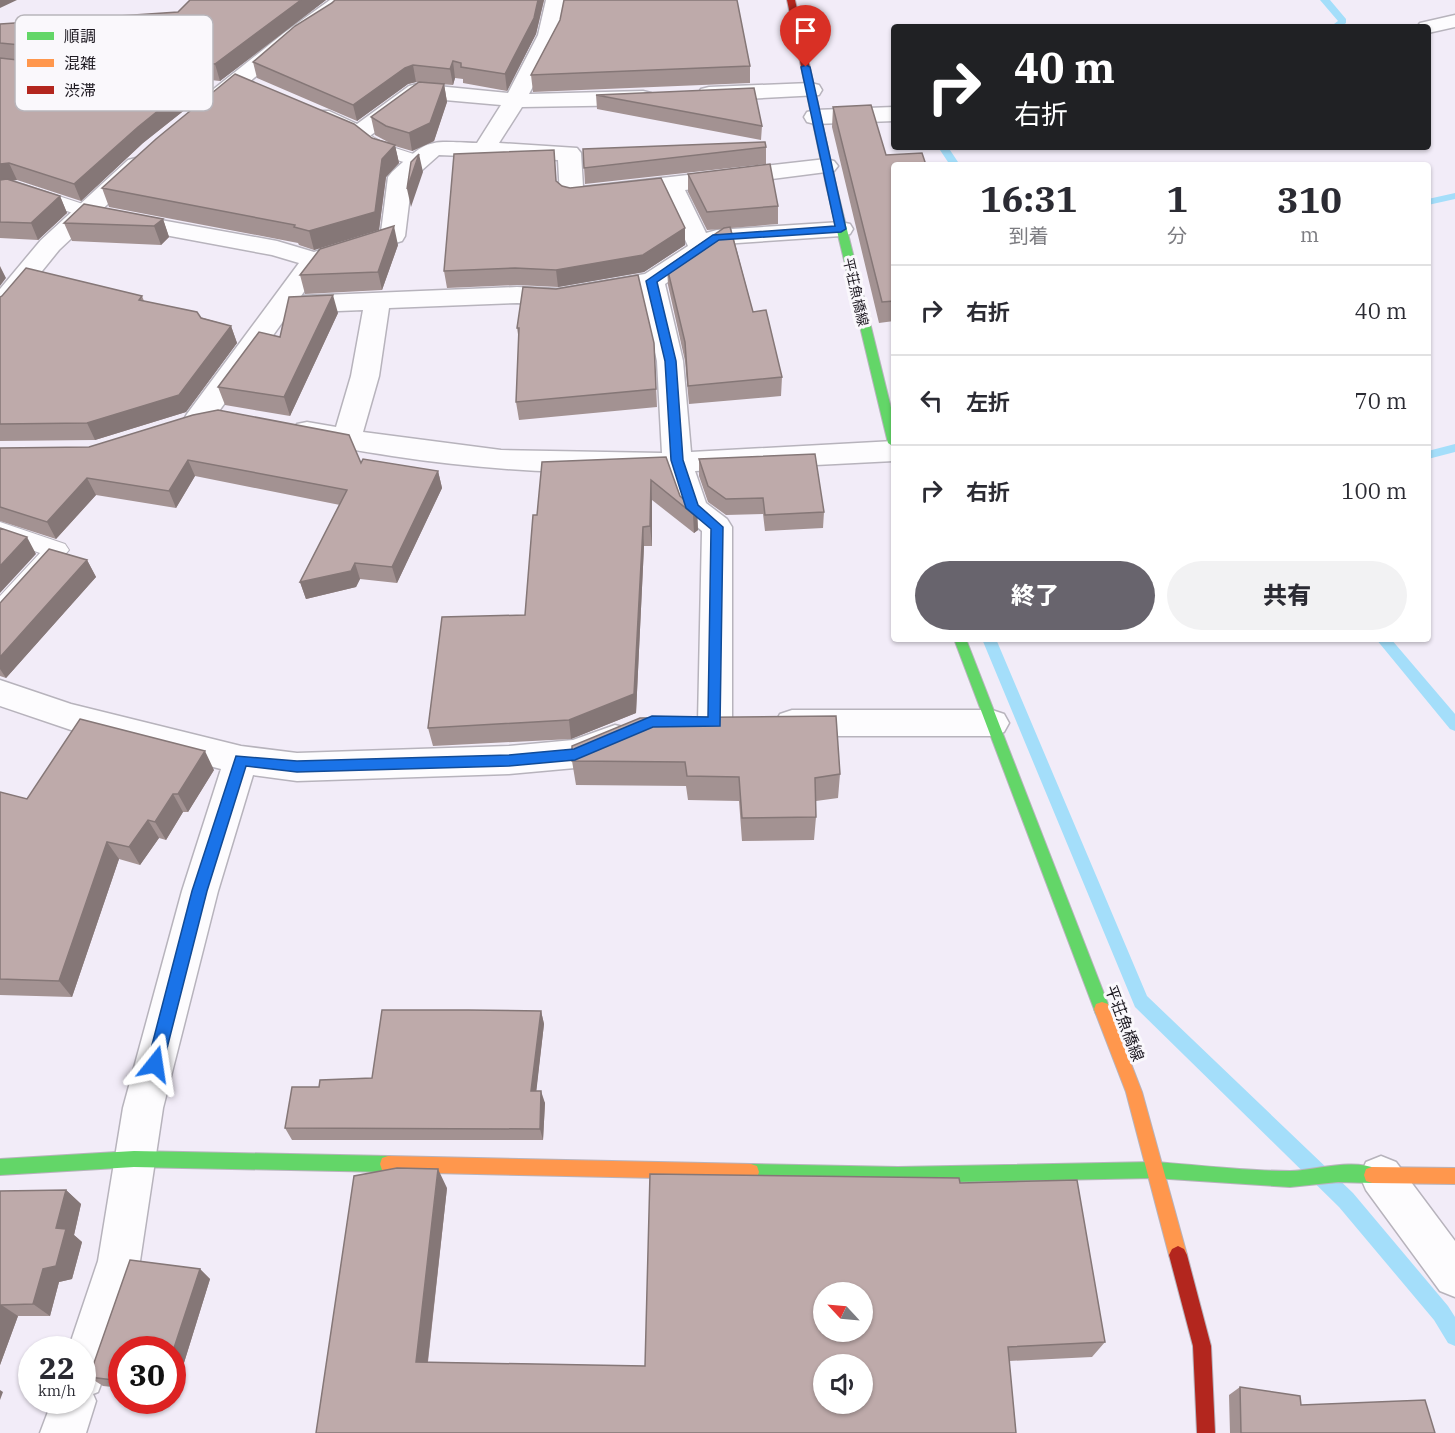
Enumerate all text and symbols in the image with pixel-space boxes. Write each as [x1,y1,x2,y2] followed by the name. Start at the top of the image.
[780,5,831,67] pin
[789,14,822,47] icon: arrive
[15,15,213,111] legend
[64,26,96,46] text: 順調
[1014,40,1115,95] text: 40 m
[915,48,993,126] icon: right
[64,53,96,73] text: 混雑
[64,80,96,100] text: 渋滞
[1014,96,1068,131] text: 右折
[980,175,1077,222] text: 16:31
[1166,175,1188,222] text: 1
[1277,176,1342,223] text: 310
[1300,221,1319,248] text: m
[1009,222,1049,249] text: 到着
[1167,222,1187,249] text: 分
[839,256,873,328] street label: 平荘魚橋線
[915,294,948,327] icon: right
[1355,296,1407,325] text: 40 m
[966,297,1010,326] text: 右折
[915,384,948,417] icon: left
[1355,386,1407,415] text: 70 m
[966,387,1010,416] text: 左折
[915,474,948,507] icon: right
[1341,476,1407,505] text: 100 m
[966,477,1010,506] text: 右折
[915,561,1155,630] button: 終了
[1167,561,1407,630] button: 共有
[1101,982,1149,1064] street label: 平荘魚橋線
[123,1032,187,1096] position arrow
[813,1282,873,1342] north arrow
[813,1282,873,1414] map controls
[108,1336,186,1414] speed limit sign: 30
[39,1348,75,1387] text: 22
[813,1354,873,1414] button: sound
[38,1381,76,1400] text: km/h

